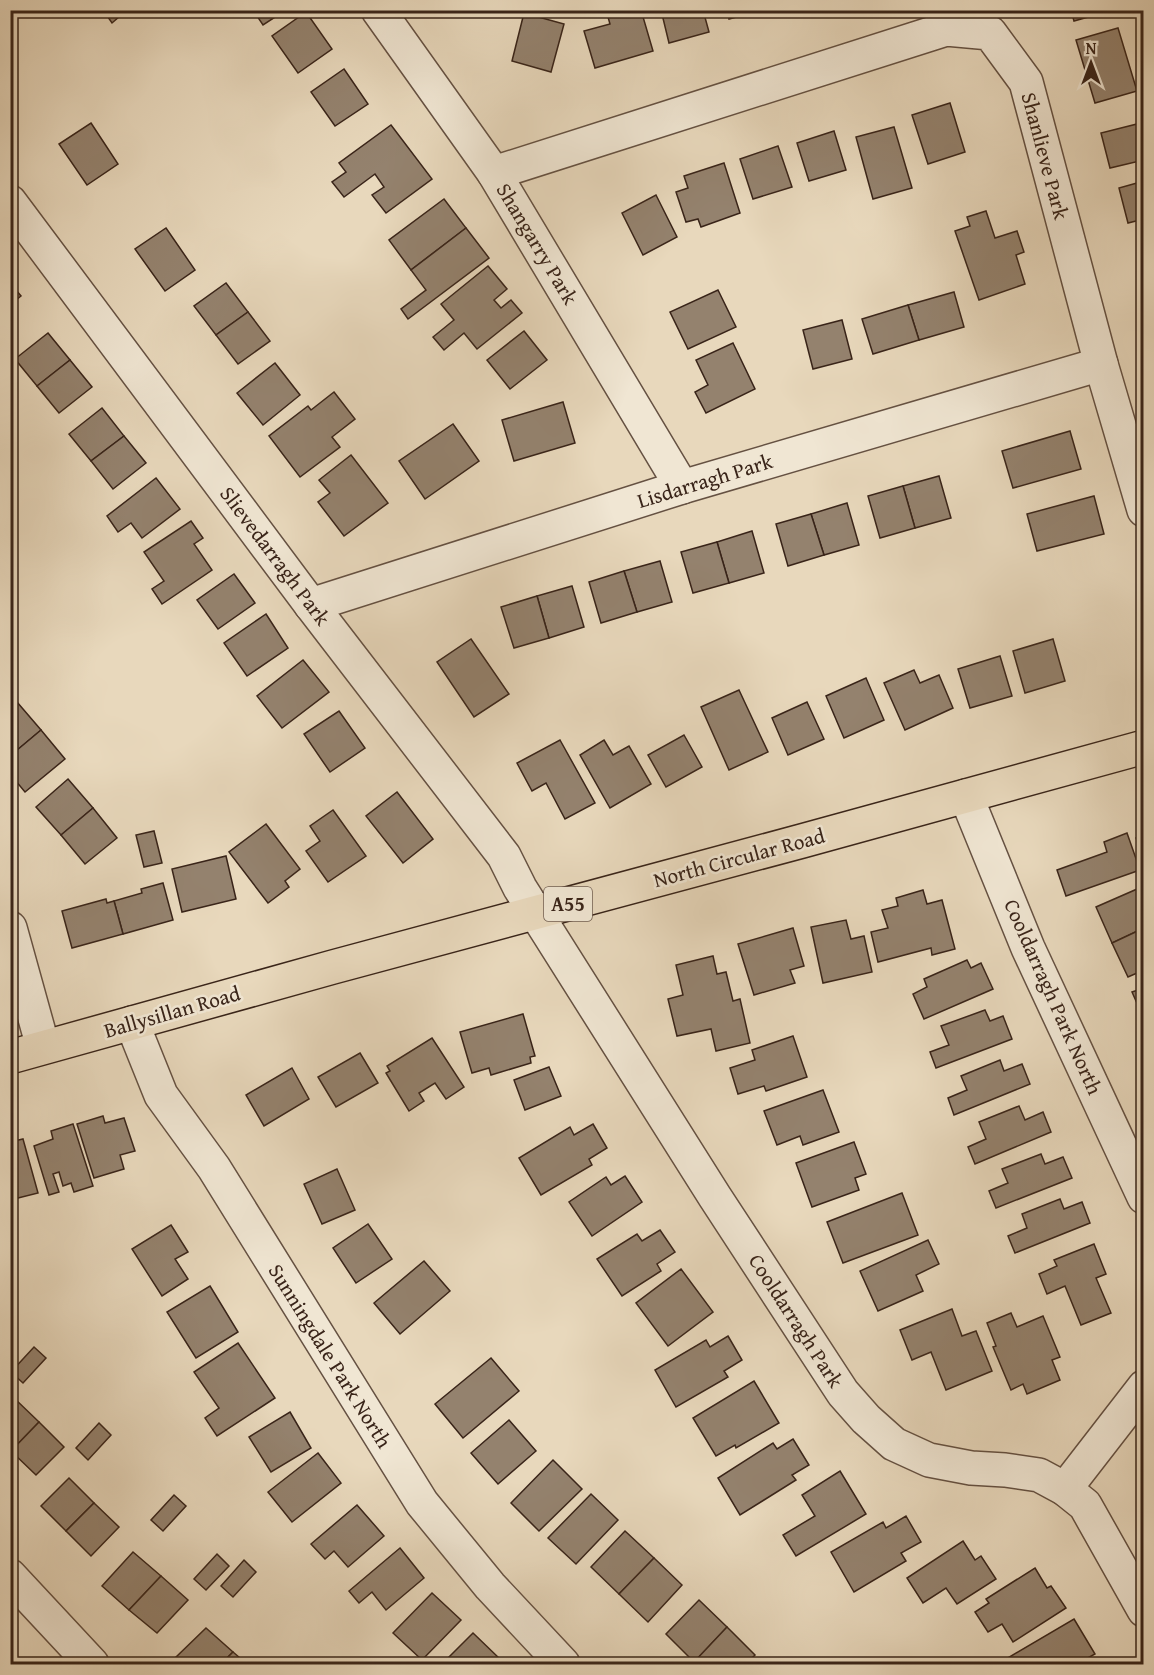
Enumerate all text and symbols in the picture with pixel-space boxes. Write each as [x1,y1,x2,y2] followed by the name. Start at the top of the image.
[1061,33,1121,93] north arrow
[1086,36,1097,60] text: N
[1014,89,1077,223] street label: Shanlieve Park
[489,177,586,311] street label: Shangarry Park
[633,445,777,516] street label: Lisdarragh Park
[213,480,338,632] street label: Slievedarragh Park
[650,820,829,895] street label: North Circular Road
[544,887,592,921] road number: A55
[996,894,1111,1100] street label: Cooldarragh Park North
[100,977,244,1046] street label: Ballysillan Road
[741,1248,852,1394] street label: Cooldarragh Park
[261,1257,400,1454] street label: Sunningdale Park North

